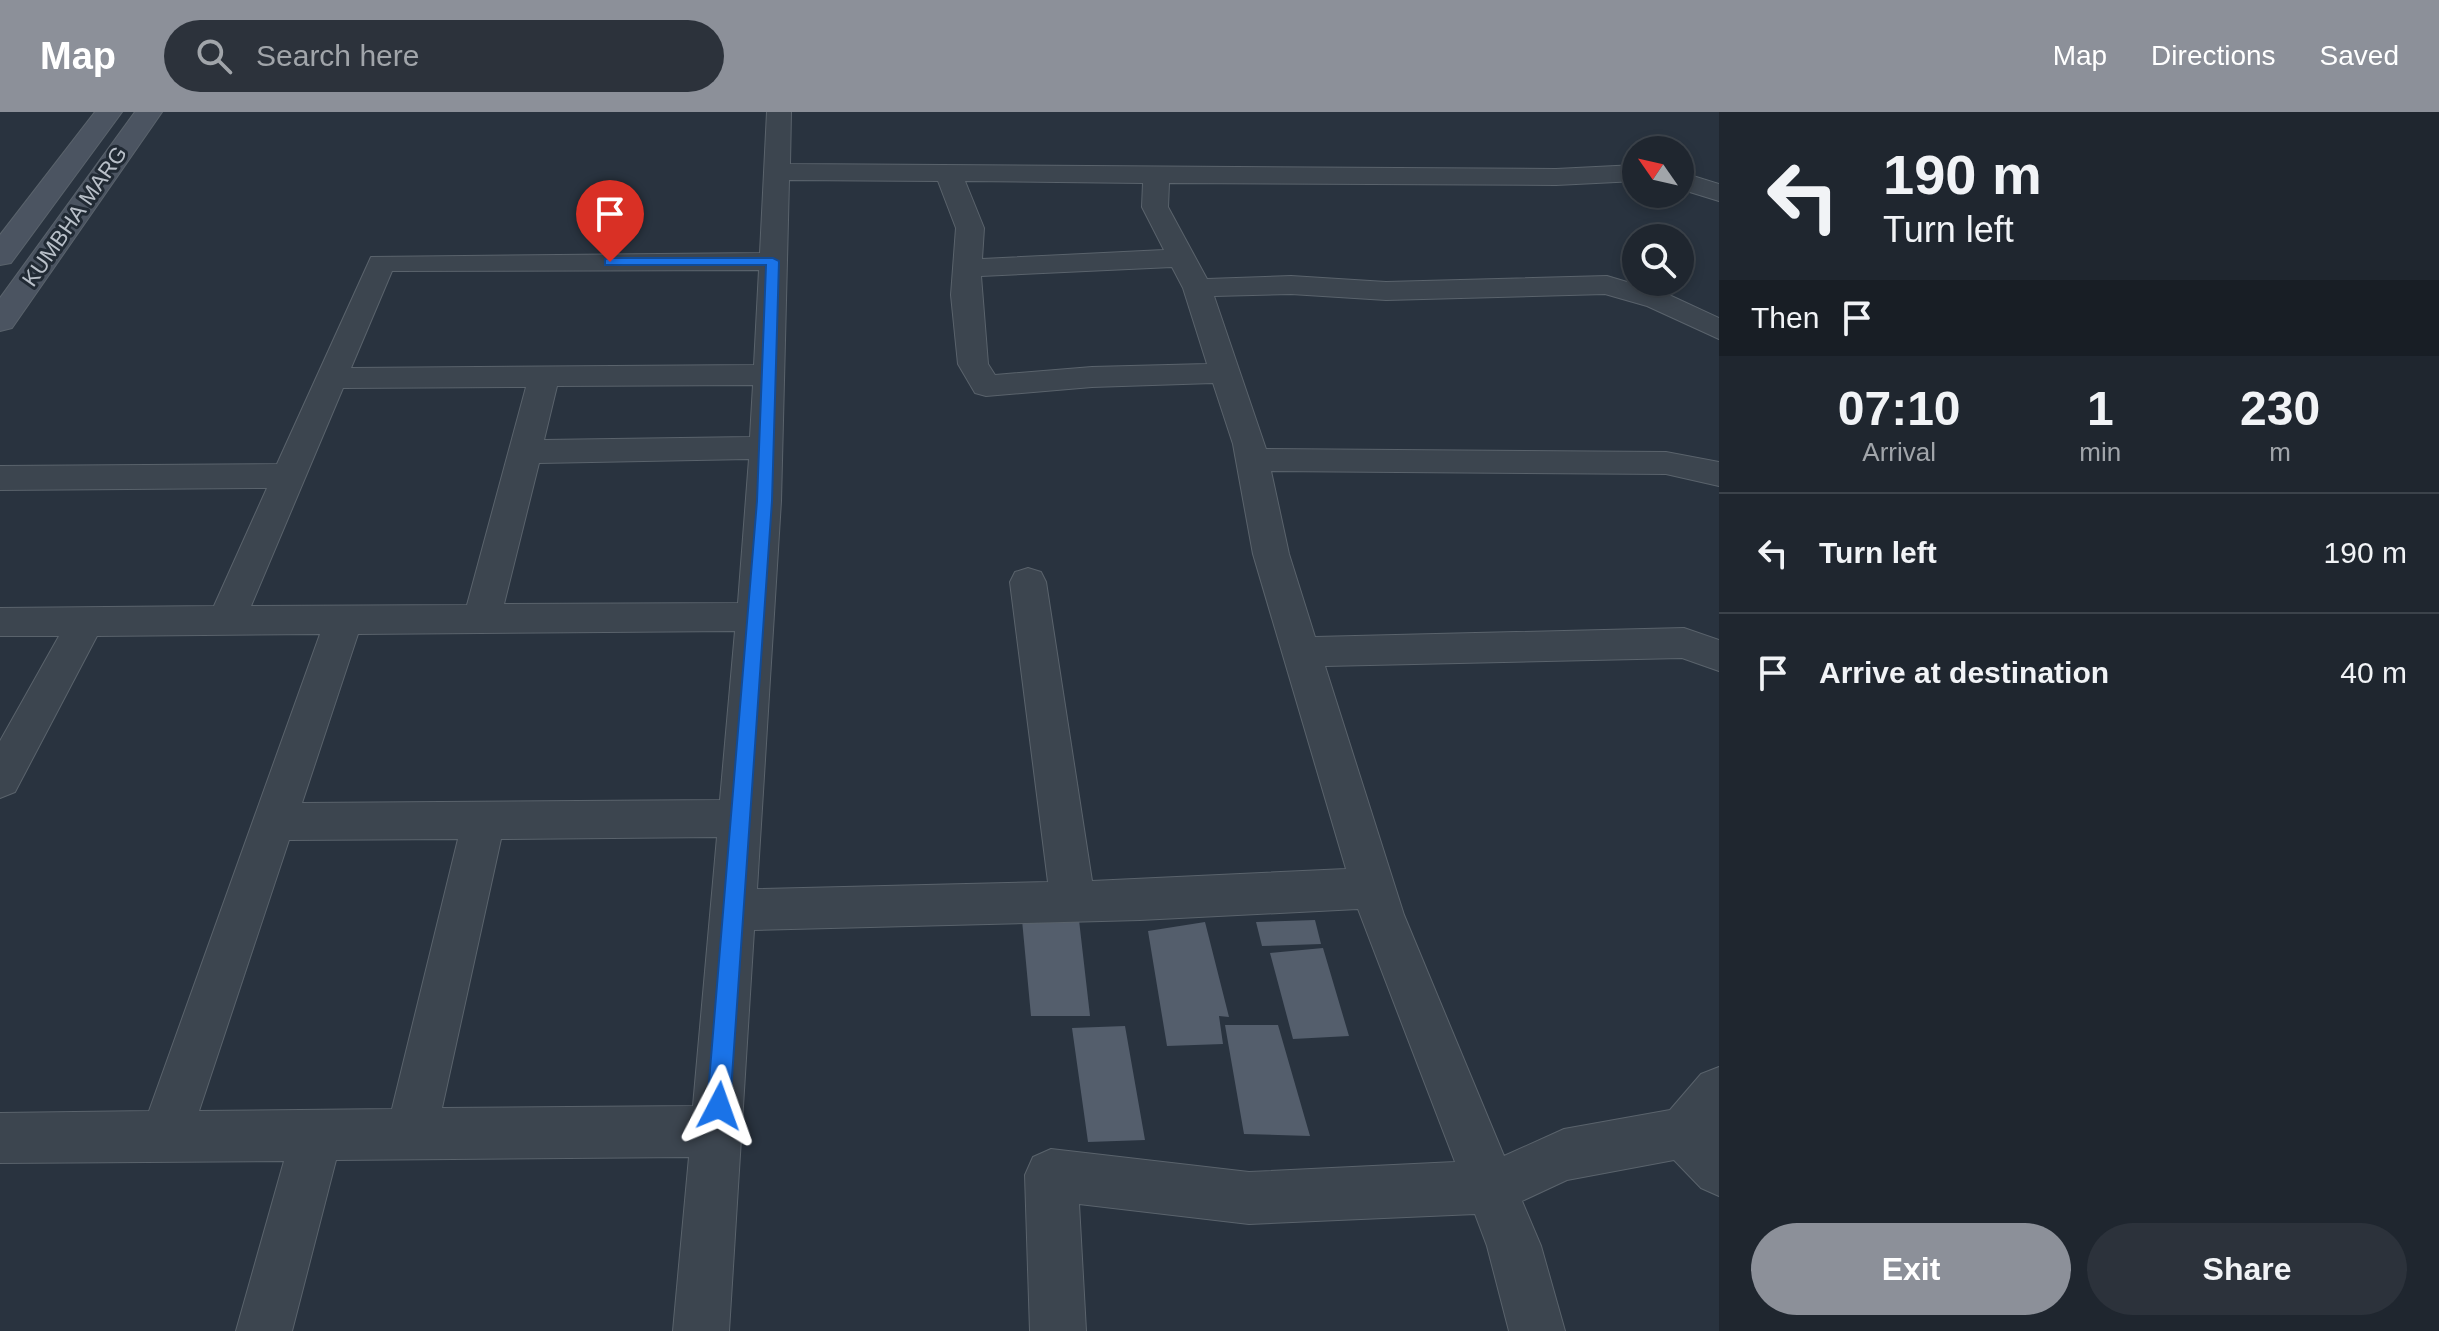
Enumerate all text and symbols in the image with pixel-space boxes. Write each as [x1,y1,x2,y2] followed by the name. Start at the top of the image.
[164,20,724,92] search box
[192,34,236,78] icon: search
[40,35,116,77] text: Map
[256,39,419,72] text: Search here
[2053,40,2107,71] text: Map
[2151,40,2276,71] text: Directions
[2320,40,2399,71] text: Saved
[1622,136,1694,208] north arrow
[1622,136,1694,296] map controls
[17,142,132,291] street label: KUMBHA MARG
[1883,143,2042,206] text: 190 m
[1751,144,1855,248] icon: left
[576,180,644,262] pin
[588,192,632,236] icon: arrive
[1883,209,2014,250] text: Turn left
[1622,224,1694,296] button: search
[1835,296,1879,340] icon: arrive
[1751,301,1819,334] text: Then
[1838,382,1961,435] text: 07:10
[2087,382,2114,435] text: 1
[2240,382,2320,435] text: 230
[1862,437,1936,467] text: Arrival
[2079,437,2121,467] text: min
[2269,437,2291,467] text: m
[1751,531,1795,575] icon: left
[1819,536,1937,569] text: Turn left
[2324,536,2407,569] text: 190 m
[1751,651,1795,695] icon: arrive
[1819,656,2109,689] text: Arrive at destination
[2340,656,2407,689] text: 40 m
[677,1064,761,1148] position arrow
[1751,1223,2071,1315] button: Exit
[2087,1223,2407,1315] button: Share

